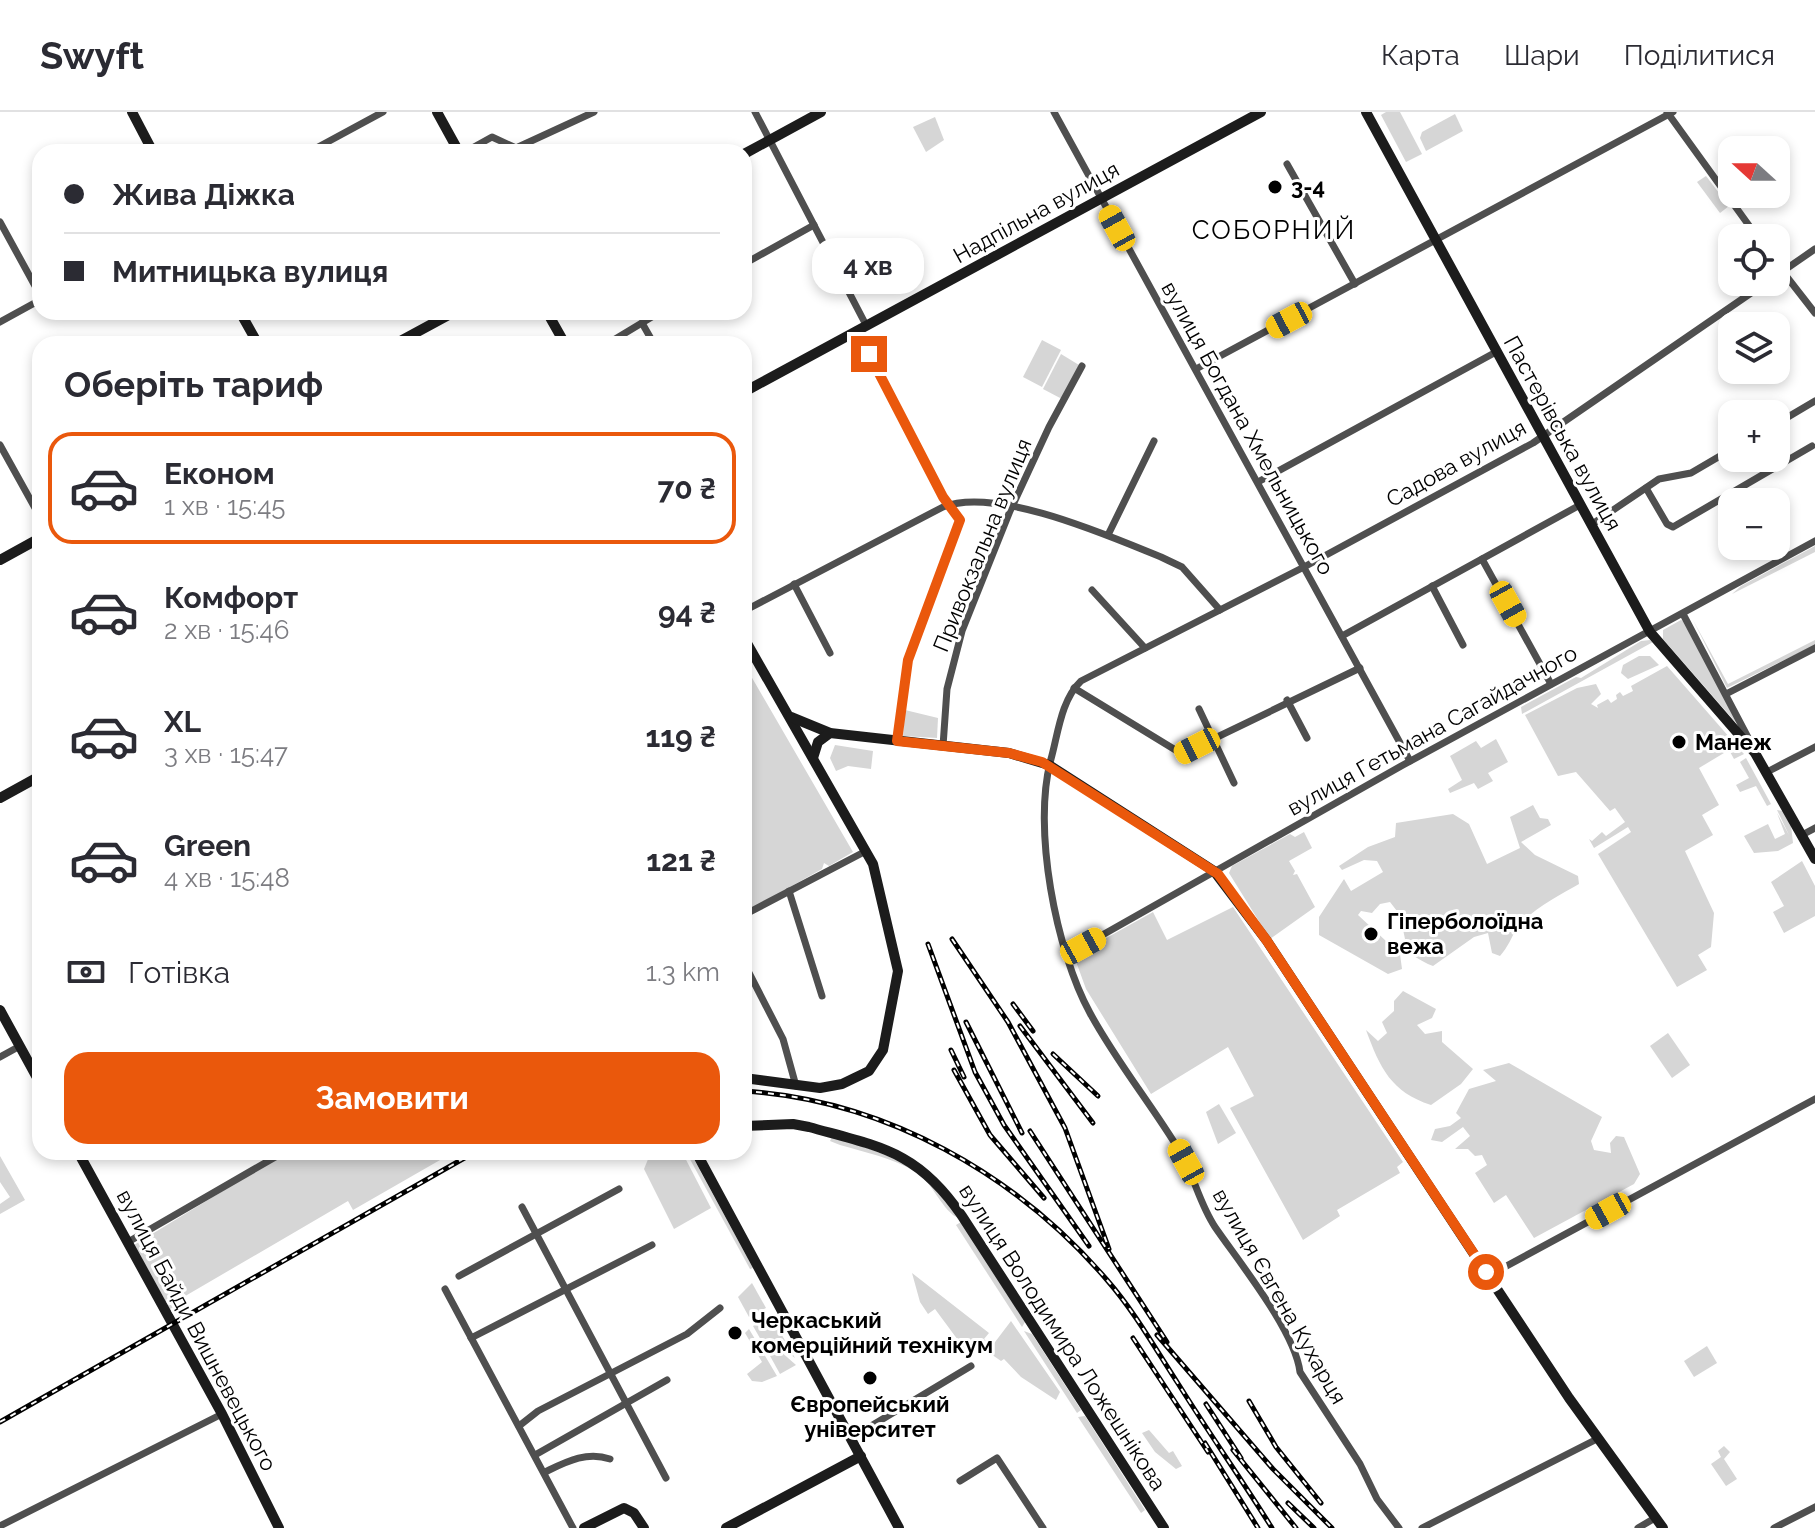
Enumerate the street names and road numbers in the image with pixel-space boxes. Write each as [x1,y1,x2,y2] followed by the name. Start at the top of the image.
[949,156,1123,268] street label: Надпільна вулиця
[1156,277,1340,579] street label: вулиця Богдана Хмельницького
[1499,331,1627,535] street label: Пастерівська вулиця
[1382,414,1530,512] street label: Садова вулиця
[927,434,1037,656] street label: Привокзальна вулиця
[1283,639,1581,821] street label: вулиця Гетьмана Сагайдачного
[954,1179,1172,1495] street label: вулиця Володимира Ложешнікова
[1208,1184,1352,1408] street label: вулиця Євгена Кухарця
[112,1185,282,1475] street label: вулиця Байди Вишневецького

